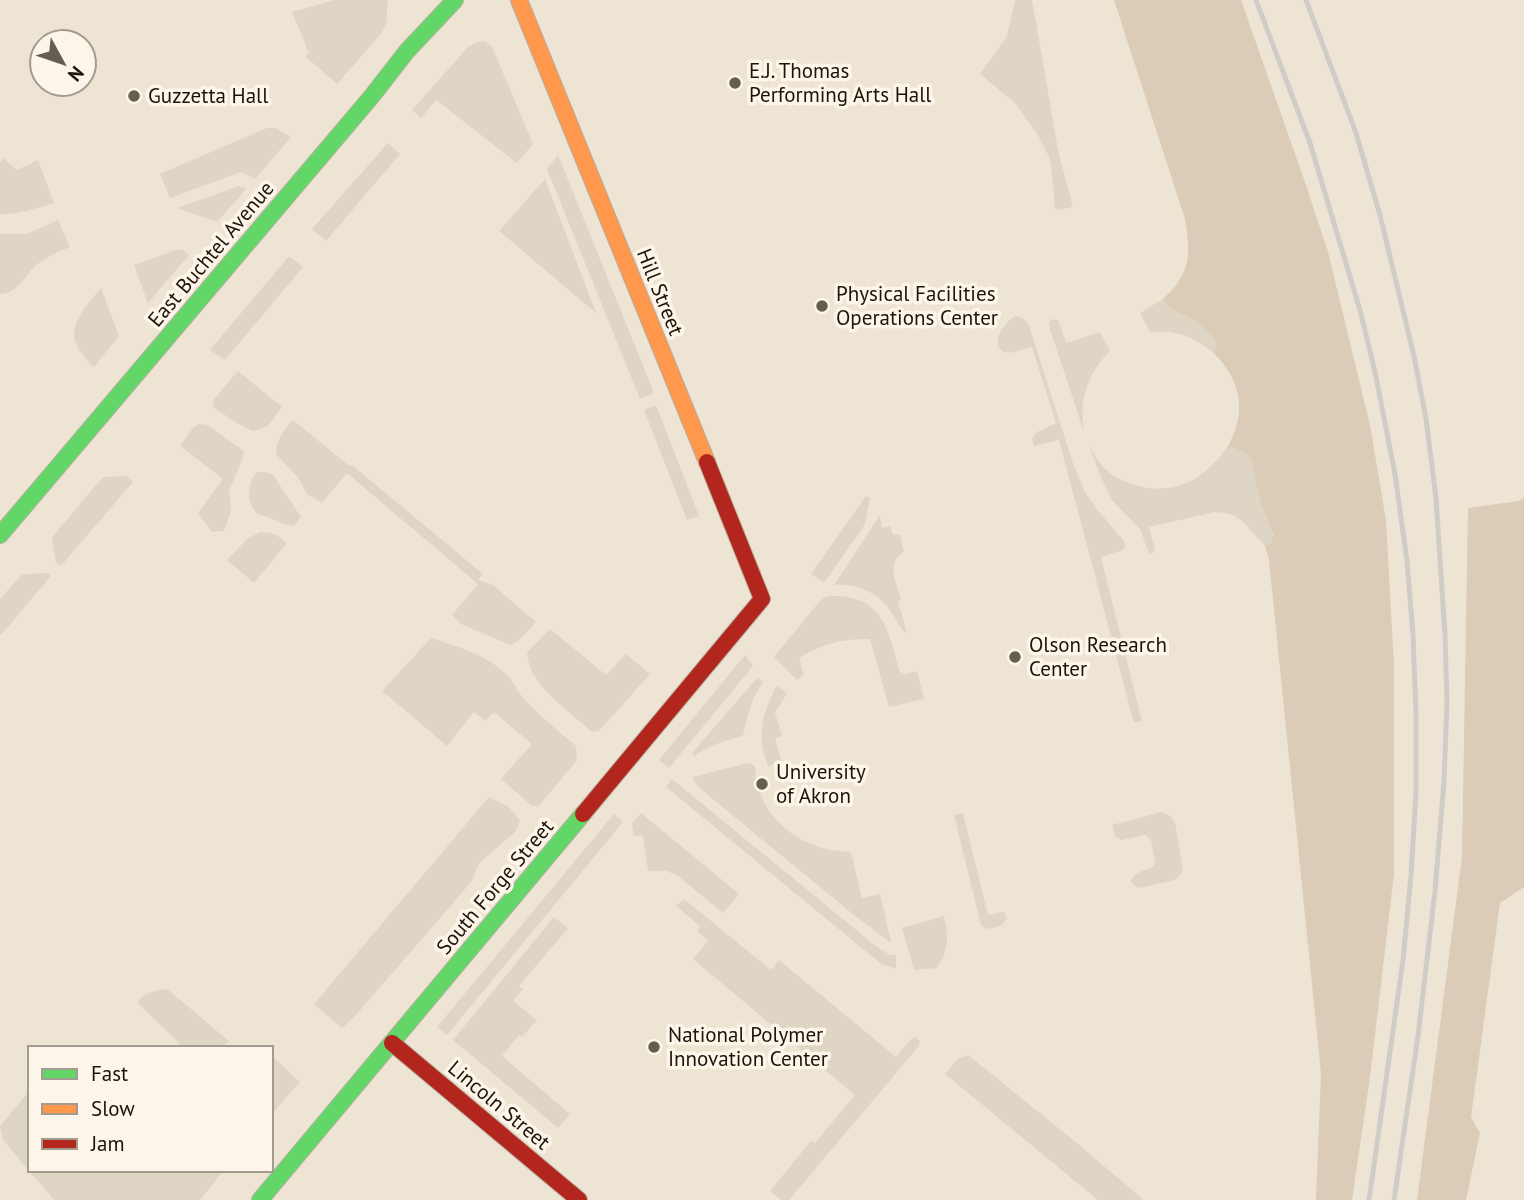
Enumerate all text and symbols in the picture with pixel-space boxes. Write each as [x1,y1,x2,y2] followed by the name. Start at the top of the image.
[28,28,98,98] north arrow
[749,57,931,108] place label: E.J. Thomas Performing Arts Hall
[63,61,89,86] text: N
[727,75,743,91] marker: E.J. Thomas Performing Arts Hall
[148,82,268,109] place label: Guzzetta Hall
[126,88,142,104] marker: Guzzetta Hall
[142,175,279,332] street label: East Buchtel Avenue
[631,244,690,339] street label: Hill Street
[836,280,998,331] place label: Physical Facilities Operations Center
[814,298,830,314] marker: Physical Facilities Operations Center
[1029,631,1167,682] place label: Olson Research Center
[1007,649,1023,665] marker: Olson Research Center
[776,758,866,809] place label: University of Akron
[754,776,770,792] marker: University of Akron
[430,814,559,960] street label: South Forge Street
[668,1021,828,1072] place label: National Polymer Innovation Center
[646,1039,662,1055] marker: National Polymer Innovation Center
[28,1046,273,1172] legend
[443,1054,556,1155] street label: Lincoln Street
[91,1060,128,1087] text: Fast
[91,1095,135,1122] text: Slow
[90,1130,125,1157] text: Jam

